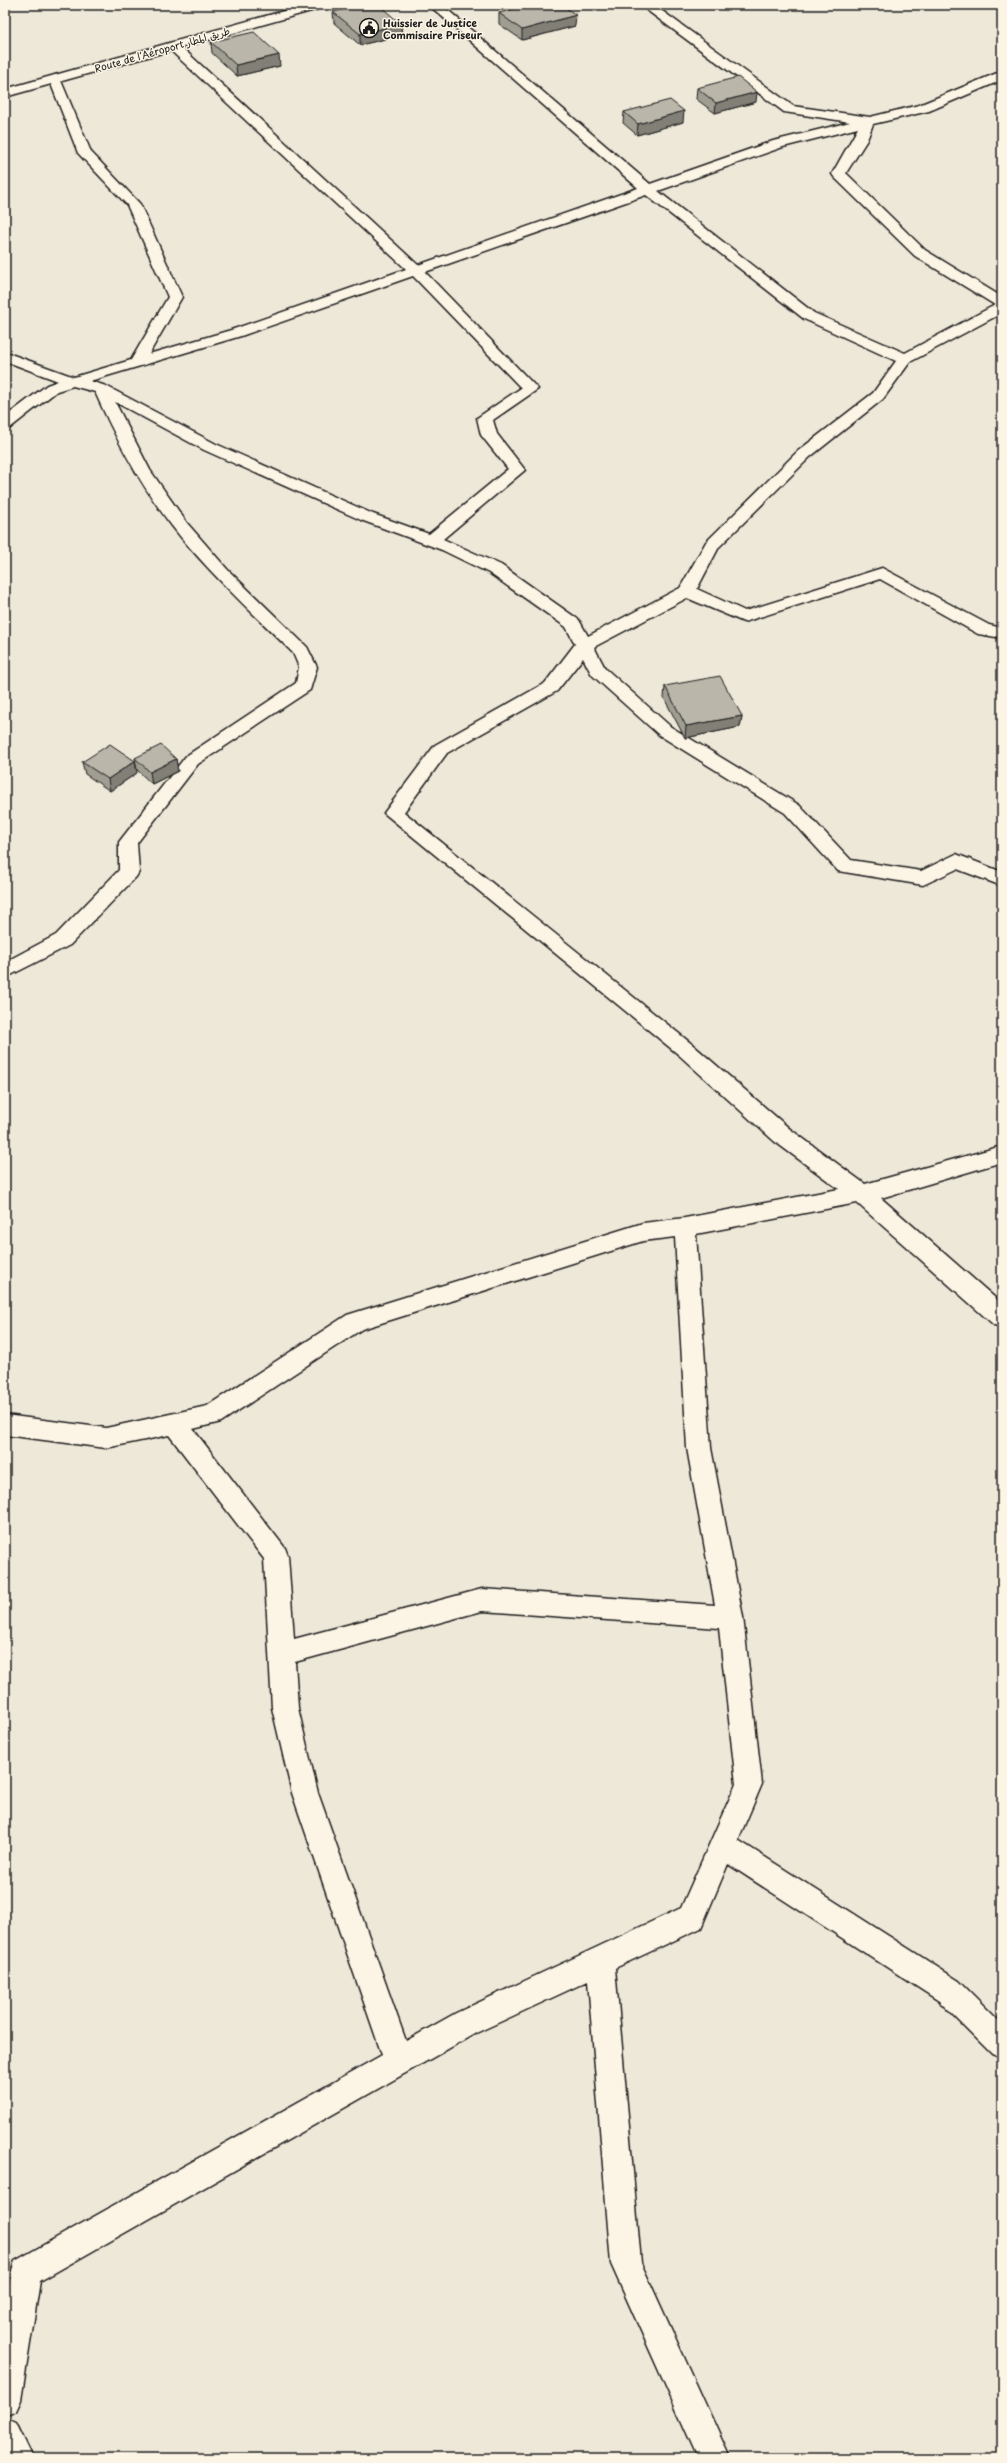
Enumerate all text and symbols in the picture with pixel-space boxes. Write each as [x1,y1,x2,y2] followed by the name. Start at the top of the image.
[383,15,483,42] place label: Huissier de Justice Commisaire Priseur
[358,17,380,39] public building icon: Huissier de Justice Commisaire Priseur
[93,22,231,76] street label: Route de l'Aéroport طريق المطار

